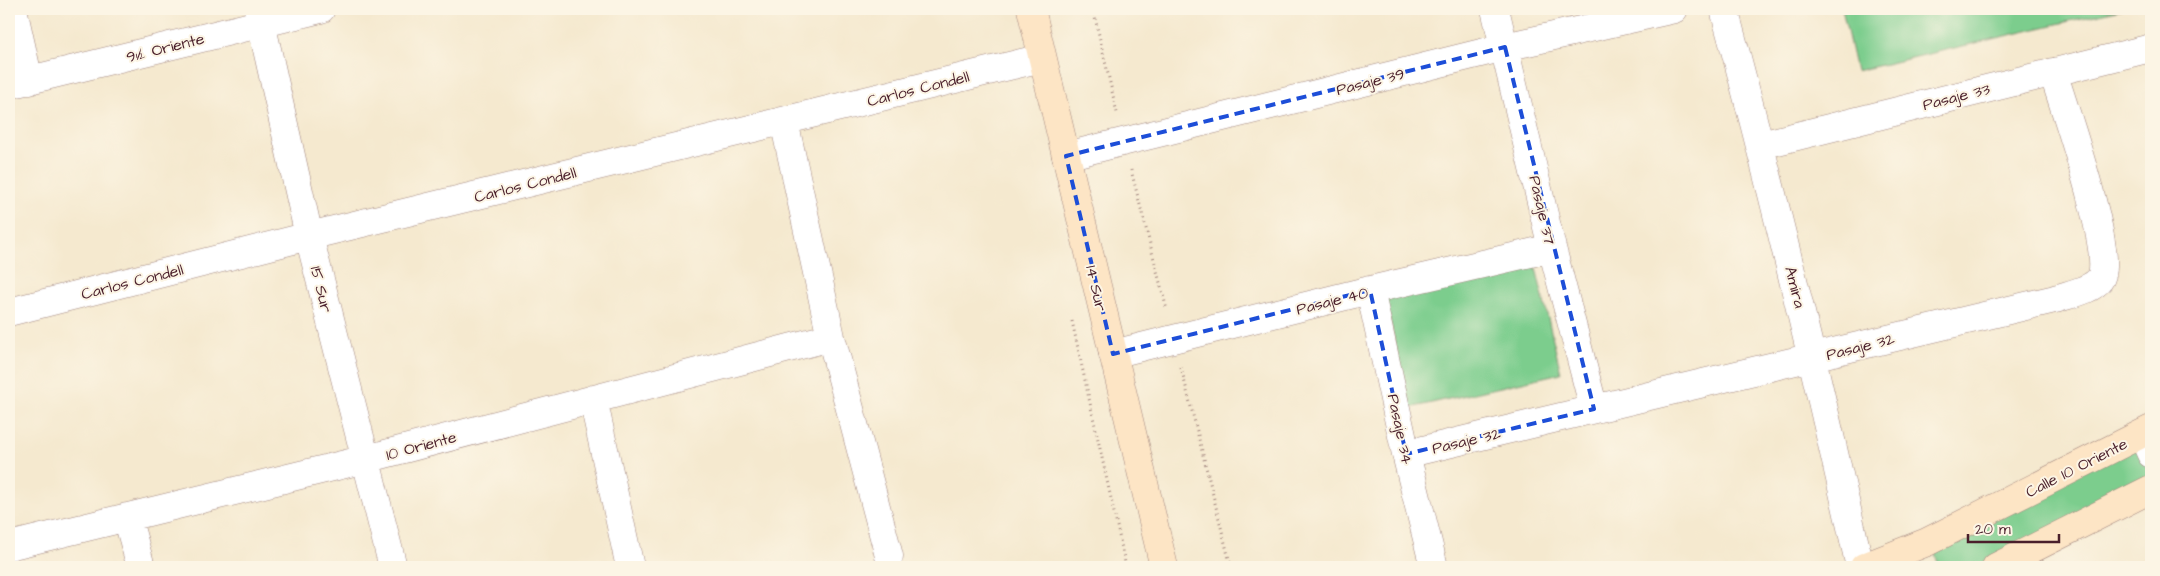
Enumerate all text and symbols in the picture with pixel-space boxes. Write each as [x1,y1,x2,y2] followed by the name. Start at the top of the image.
[124,28,207,68] street label: 9½ Oriente
[1334,63,1407,101] street label: Pasaje 39
[865,66,972,112] street label: Carlos Condell
[1920,78,1992,116] street label: Pasaje 33
[472,162,579,208] street label: Carlos Condell
[1523,173,1561,247] street label: Pasaje 37
[79,259,186,305] street label: Carlos Condell
[1080,263,1112,314] street label: 14 Sur
[305,264,337,315] street label: 15 Sur
[1779,264,1811,310] street label: Amira
[1294,281,1371,321] street label: Pasaje 40
[1824,328,1897,366] street label: Pasaje 32
[1382,392,1418,467] street label: Pasaje 34
[1430,422,1503,460] street label: Pasaje 32
[383,426,459,466] street label: 10 Oriente
[2022,433,2132,503] street label: Calle 10 Oriente
[1968,511,2059,543] scale bar
[1975,519,2011,540] text: 20 m

